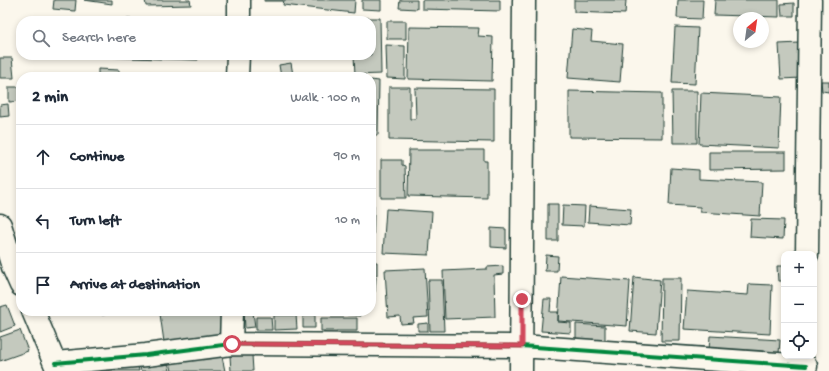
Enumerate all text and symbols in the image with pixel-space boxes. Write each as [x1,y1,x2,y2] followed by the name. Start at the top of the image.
[733,12,769,48] north arrow
[16,16,376,60] search box
[30,27,52,49] icon: search
[62,29,136,47] text: Search here
[32,88,68,108] text: 2 min
[291,91,360,106] text: Walk · 100 m
[32,146,54,168] icon: ahead
[70,148,124,166] text: Continue
[334,149,360,164] text: 90 m
[32,210,54,232] icon: left
[70,212,121,230] text: Turn left
[335,213,360,228] text: 10 m
[781,251,817,359] map controls
[781,251,817,287] button: +
[32,274,54,296] icon: arrive
[70,276,200,294] text: Arrive at destination
[781,287,817,323] button: −
[513,290,531,308] route end
[781,323,817,359] button: locate
[223,335,241,353] route start

